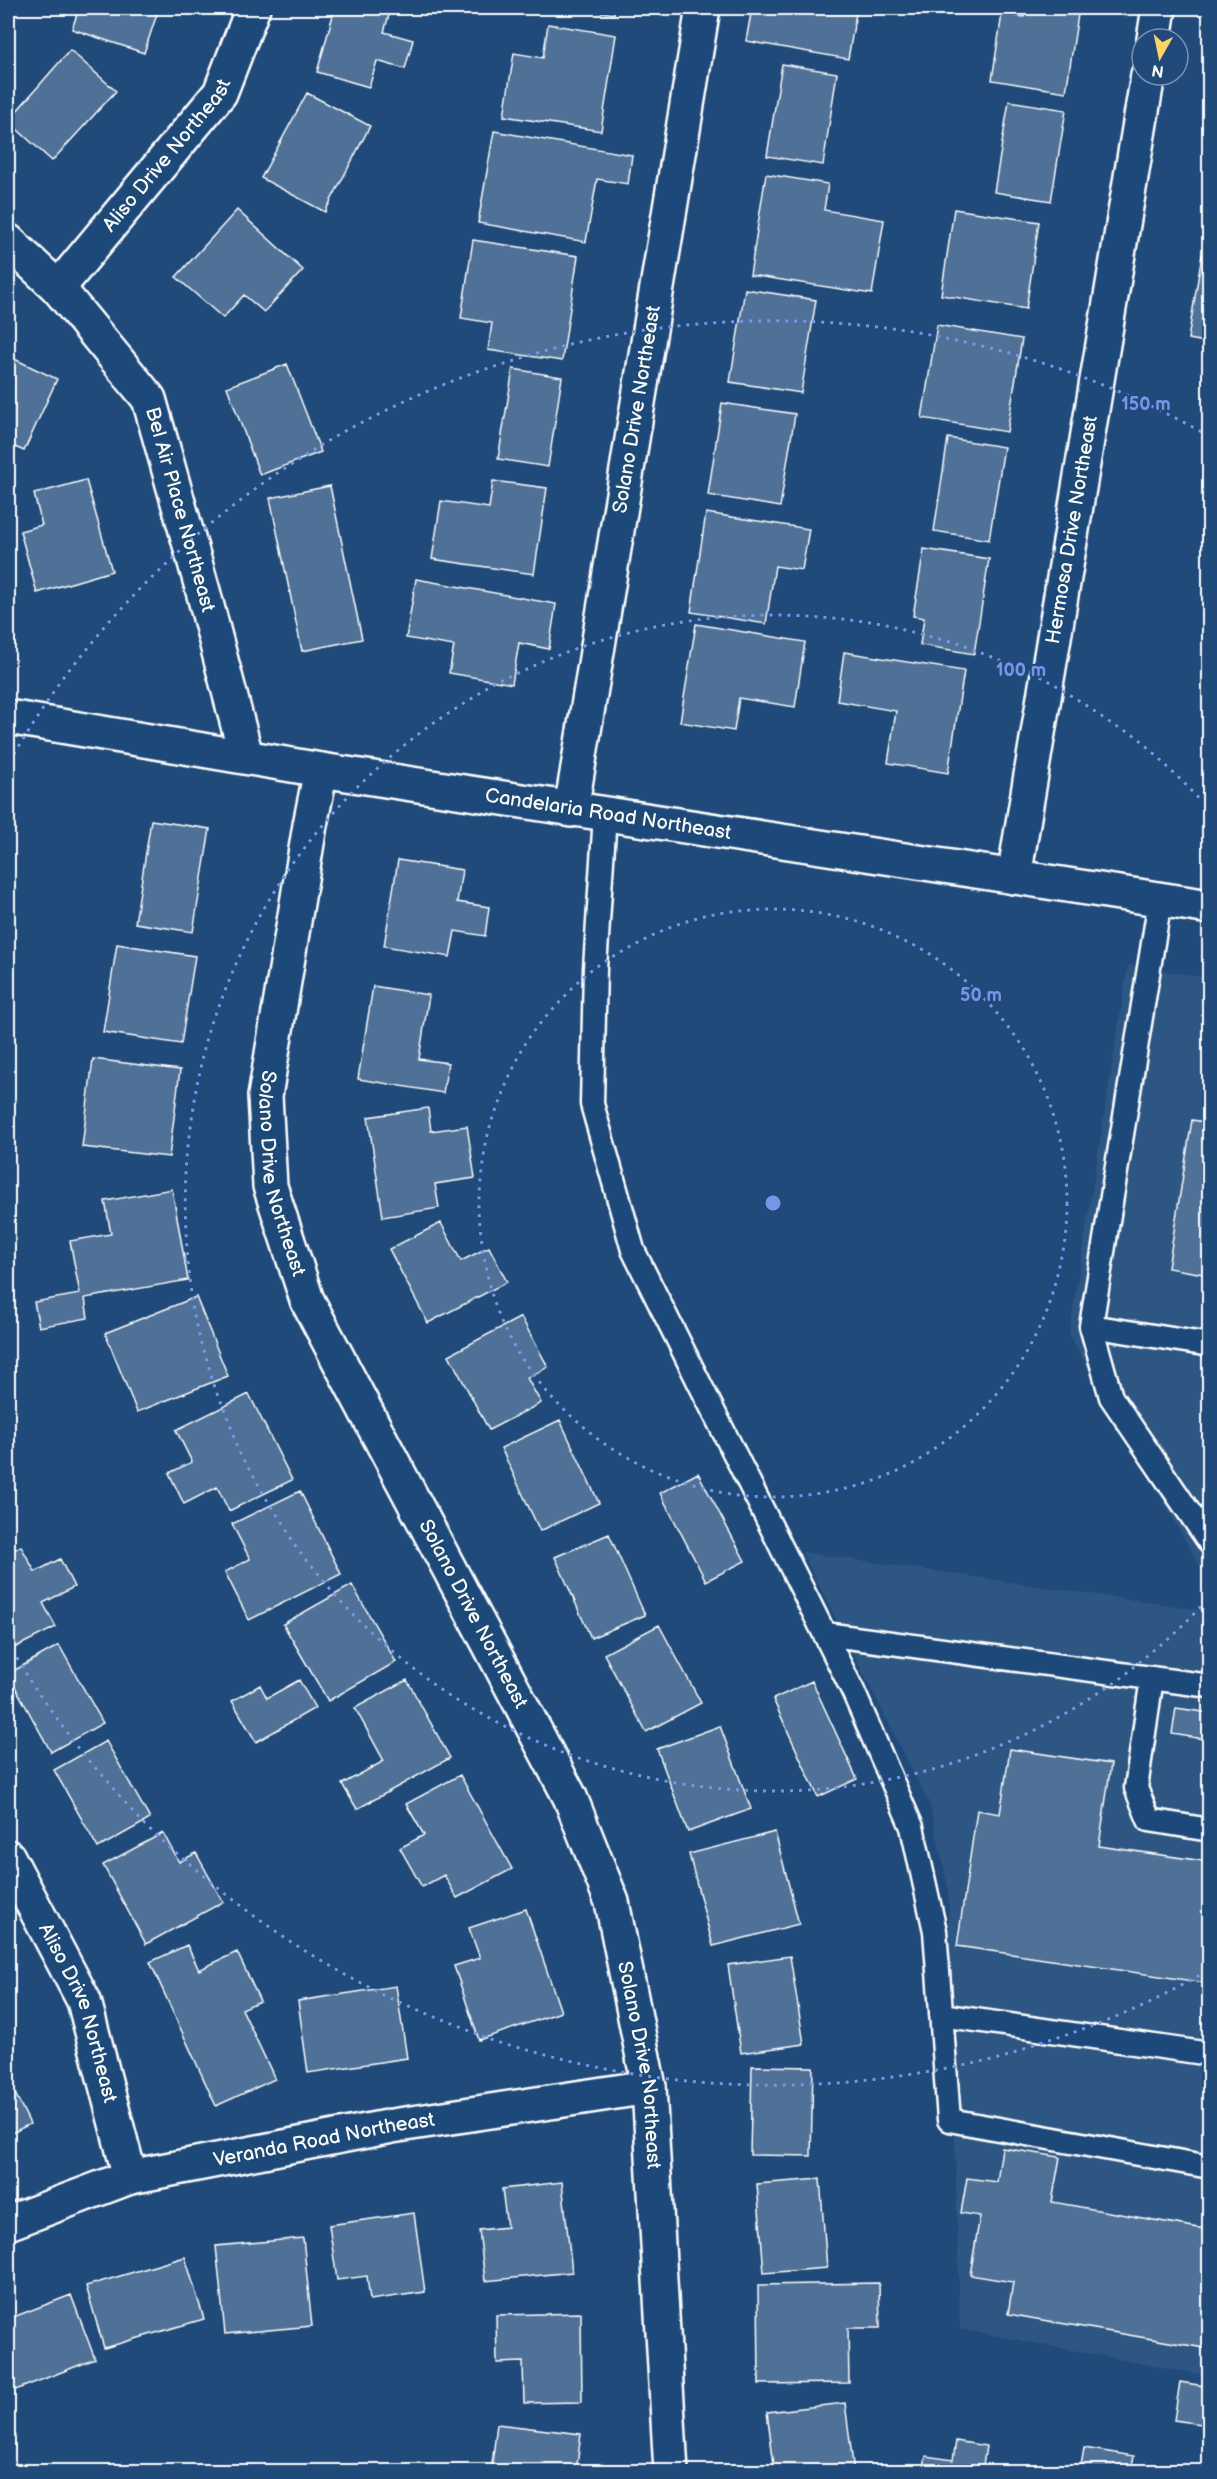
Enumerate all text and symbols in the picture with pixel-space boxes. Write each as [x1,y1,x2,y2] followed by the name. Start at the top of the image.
[1130,27,1190,87] north arrow
[1150,60,1165,81] text: N
[98,76,236,237] street label: Aliso Drive Northeast
[608,304,666,515] street label: Solano Drive Northeast
[1121,394,1171,415] text: 150 m
[140,404,220,614] street label: Bel Air Place Northeast
[1041,414,1103,646] street label: Hermosa Drive Northeast
[996,660,1046,681] text: 100 m
[483,783,733,845] street label: Candelaria Road Northeast
[960,985,1002,1006] text: 50 m
[253,1069,310,1279] street label: Solano Drive Northeast
[763,1193,783,1213] centre of rings
[413,1516,533,1712] street label: Solano Drive Northeast
[33,1919,122,2105] street label: Aliso Drive Northeast
[612,1959,666,2170] street label: Solano Drive Northeast
[212,2108,436,2172] street label: Veranda Road Northeast

